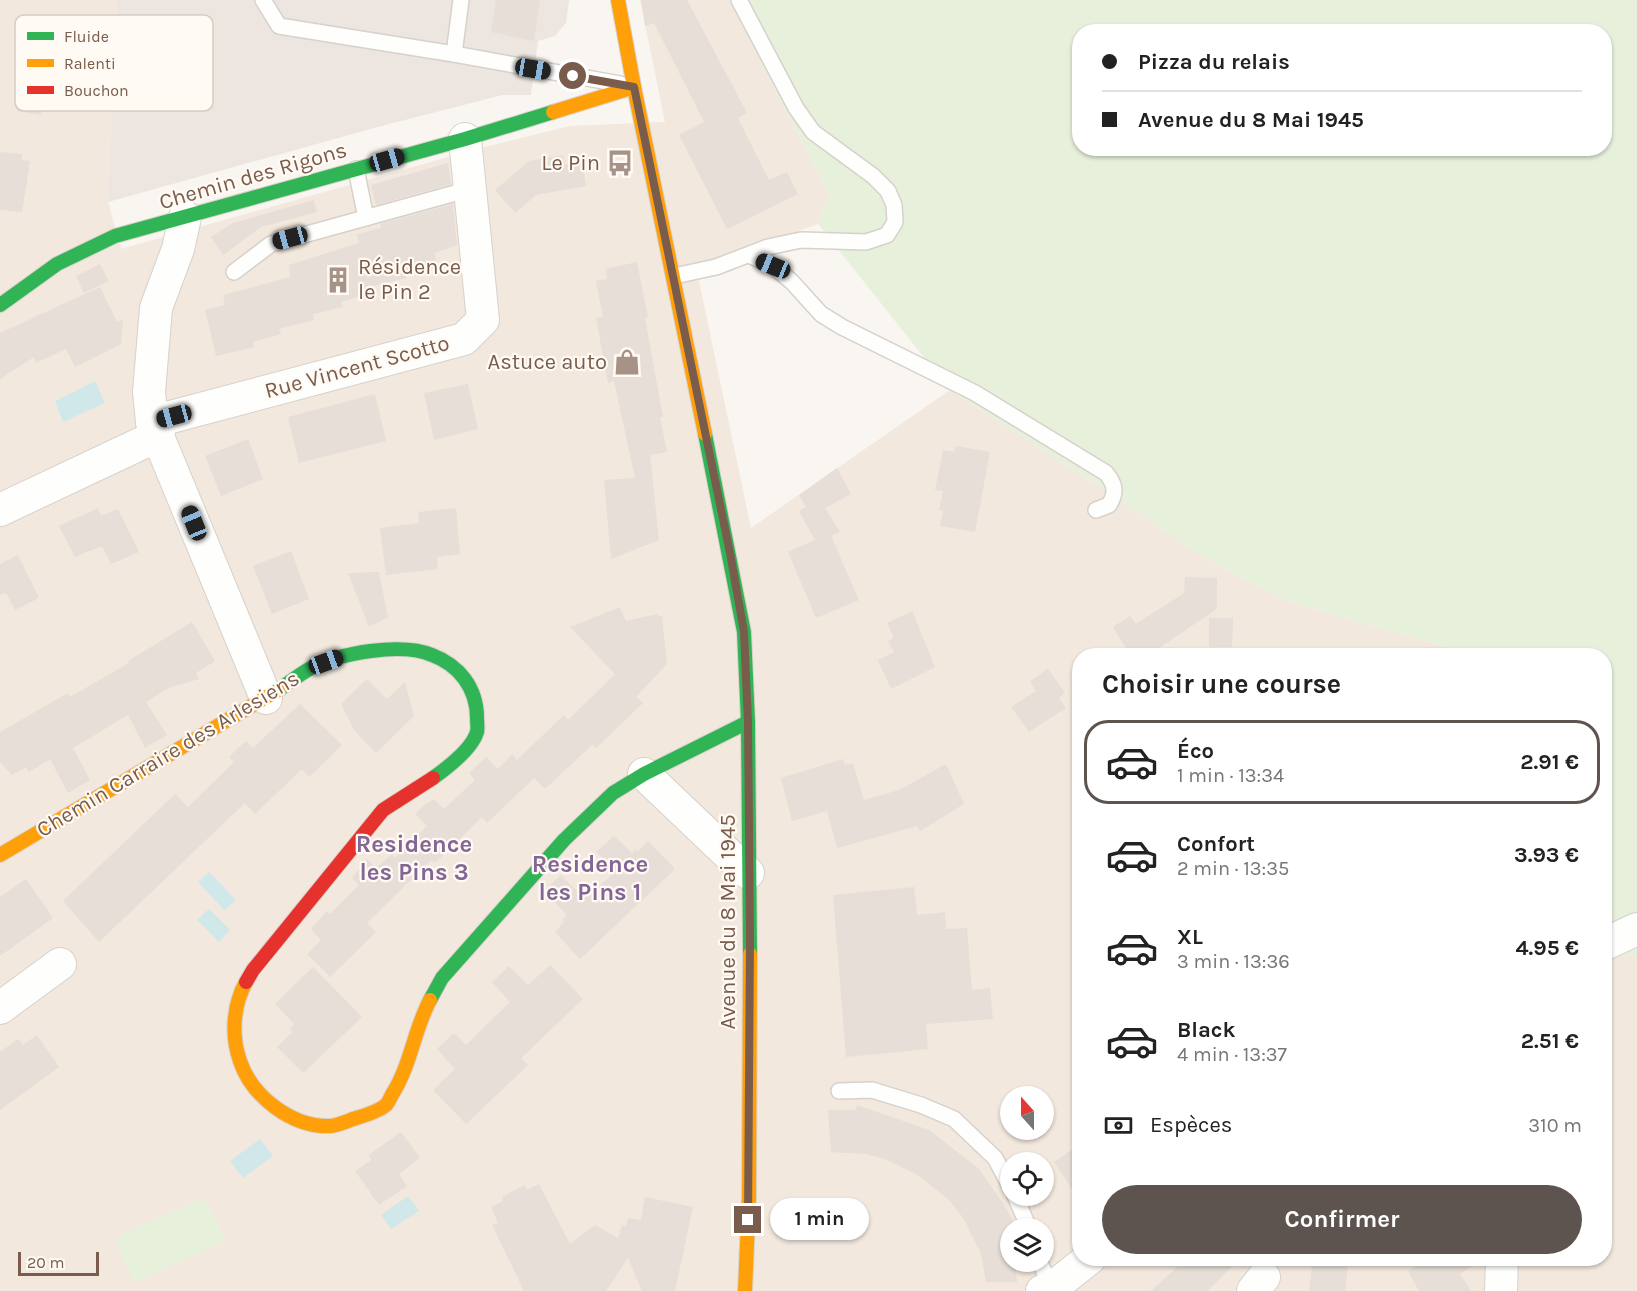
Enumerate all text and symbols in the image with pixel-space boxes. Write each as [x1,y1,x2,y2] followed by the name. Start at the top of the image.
[15,15,213,111] legend
[64,27,109,46] text: Fluide
[1138,49,1290,75] text: Pizza du relais
[64,54,116,73] text: Ralenti
[514,57,552,81] car
[559,62,586,89] route start
[64,81,129,100] text: Bouchon
[1138,107,1364,133] text: Avenue du 8 Mai 1945
[156,137,350,215] street label: Chemin des Rigons
[367,146,407,174] car
[605,148,635,178] bus stop icon: Le Pin
[541,150,600,176] place label: Le Pin
[270,225,310,251] car
[753,251,793,281] car
[358,254,461,305] place label: Résidence le Pin 2
[323,265,353,295] building icon: Résidence le Pin 2
[262,330,452,404] street label: Rue Vincent Scotto
[612,347,642,377] shop icon: Astuce auto
[488,349,607,375] place label: Astuce auto
[154,403,194,429] car
[179,503,209,543] car
[306,647,346,677] car
[32,665,304,843] street label: Chemin Carraire des Arlesiens
[1102,668,1341,700] text: Choisir une course
[1105,735,1159,789] icon: car
[1177,738,1214,764] text: Éco
[1520,749,1579,775] text: 2.91 €
[1177,764,1284,787] text: 1 min · 13:34
[715,814,741,1030] street label: Avenue du 8 Mai 1945
[1105,828,1159,882] icon: car
[356,830,472,886] district label: Residence les Pins 3
[1177,831,1255,857] text: Confort
[1514,842,1579,868] text: 3.93 €
[532,850,648,906] district label: Residence les Pins 1
[1177,857,1289,880] text: 2 min · 13:35
[1105,921,1159,975] icon: car
[1177,924,1203,950] text: XL
[1515,935,1579,961] text: 4.95 €
[1177,950,1290,973] text: 3 min · 13:36
[1105,1014,1159,1068] icon: car
[1177,1017,1236,1043] text: Black
[1521,1028,1579,1054] text: 2.51 €
[1177,1043,1287,1066] text: 4 min · 13:37
[1000,1086,1054,1140] north arrow
[1000,1086,1054,1272] map controls
[1102,1109,1135,1142] icon: cash
[1150,1112,1232,1138] text: Espèces
[1528,1114,1582,1137] text: 310 m
[1000,1152,1054,1206] button: locate
[1102,1185,1582,1254] button: Confirmer
[769,1199,868,1241] callout: 1 min
[734,1206,761,1233] route end
[794,1207,845,1230] text: 1 min
[1000,1218,1054,1272] button: layers
[18,1249,99,1276] scale bar
[27,1253,65,1272] text: 20 m

